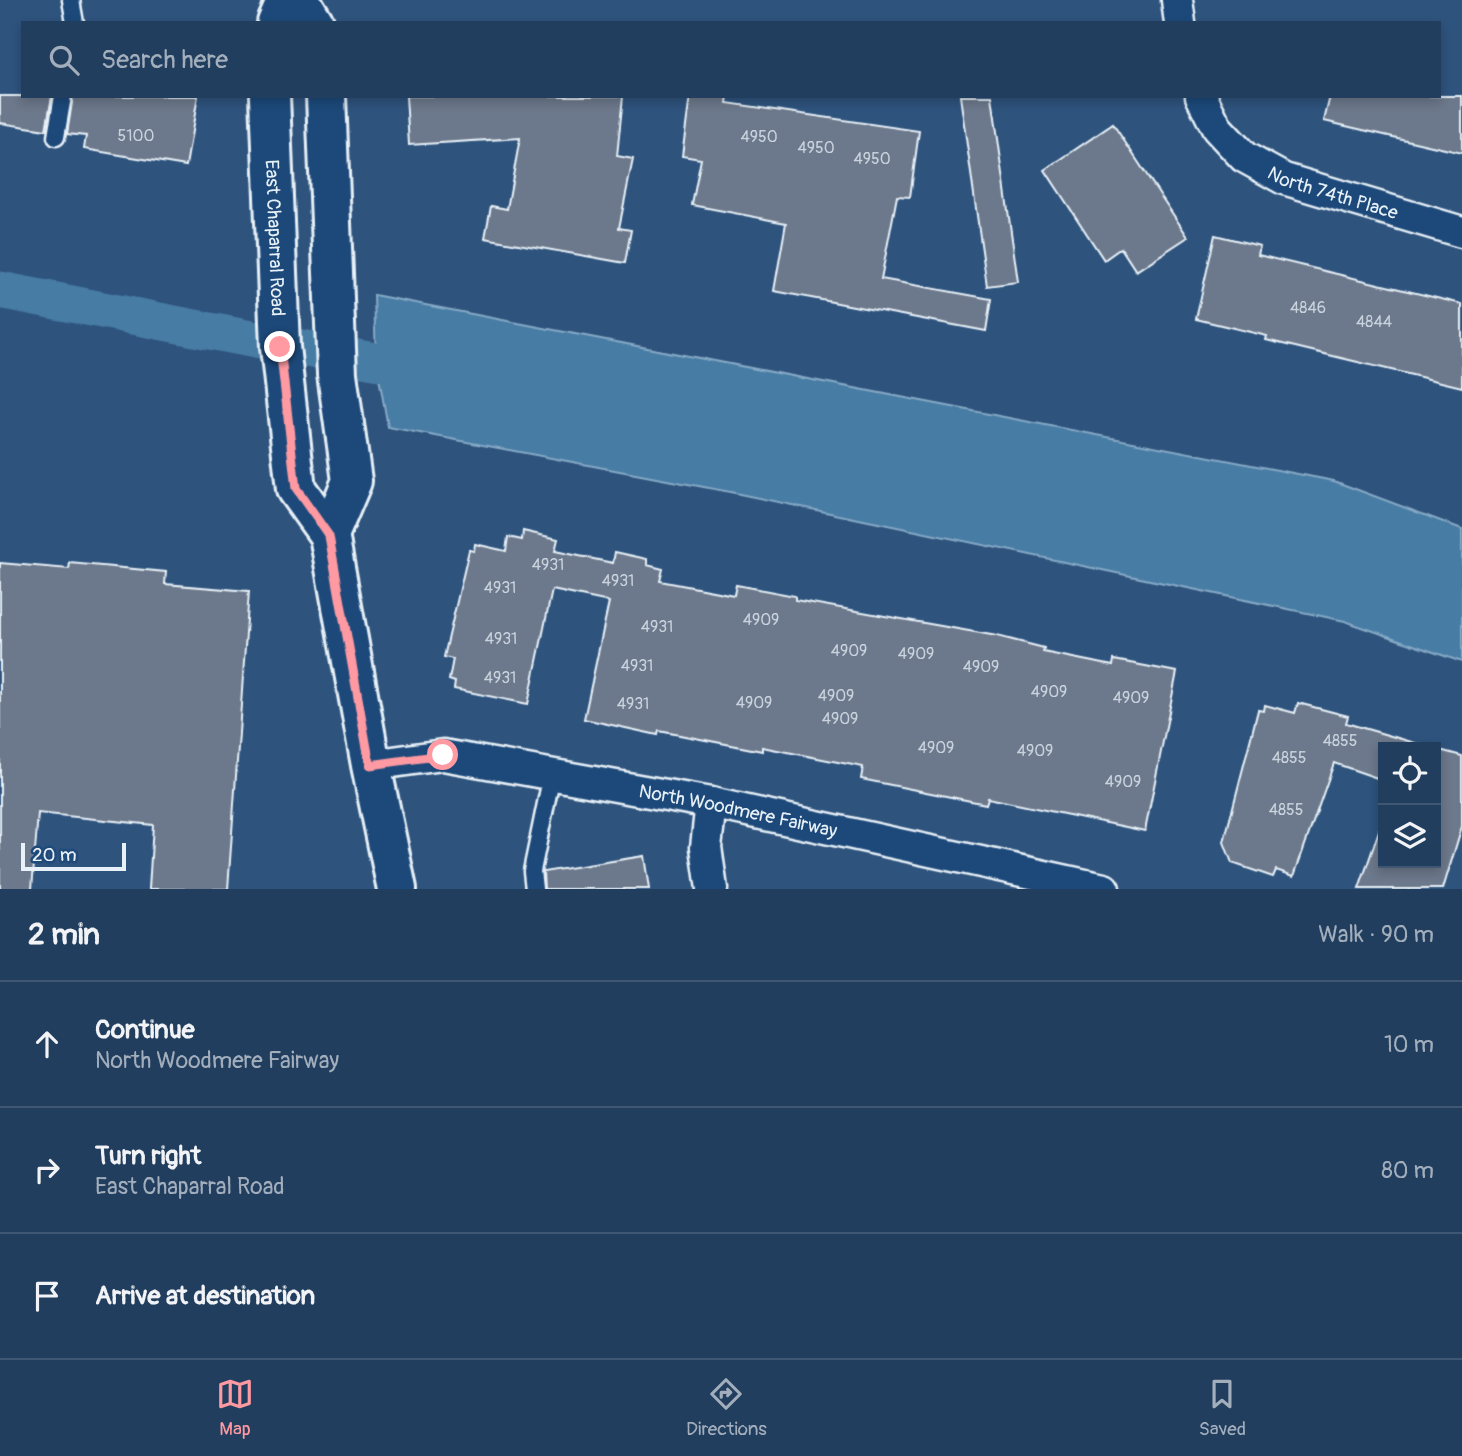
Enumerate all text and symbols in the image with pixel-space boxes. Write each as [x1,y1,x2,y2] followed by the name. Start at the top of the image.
[21,21,1441,98] search box
[45,41,83,79] icon: search
[101,44,228,76] text: Search here
[118,126,154,146] house number: 5100
[740,127,778,147] house number: 4950
[797,138,835,158] house number: 4950
[853,149,891,169] house number: 4950
[260,159,290,317] street label: East Chaparral Road
[1263,161,1401,225] street label: North 74th Place
[1290,298,1326,318] house number: 4846
[1356,312,1392,332] house number: 4844
[264,331,295,362] route end
[532,555,564,575] house number: 4931
[602,571,634,591] house number: 4931
[484,578,516,598] house number: 4931
[743,610,779,630] house number: 4909
[641,617,673,637] house number: 4931
[485,629,517,649] house number: 4931
[831,641,867,661] house number: 4909
[898,644,934,664] house number: 4909
[621,656,653,676] house number: 4931
[963,657,999,677] house number: 4909
[484,668,516,688] house number: 4931
[1031,682,1067,702] house number: 4909
[818,686,854,706] house number: 4909
[1113,688,1149,708] house number: 4909
[736,693,772,713] house number: 4909
[617,694,649,714] house number: 4931
[822,709,858,729] house number: 4909
[1323,731,1357,751] house number: 4855
[918,738,954,758] house number: 4909
[427,739,458,770] route start
[1017,741,1053,761] house number: 4909
[1378,742,1441,868] map controls
[1378,742,1441,805] button: locate
[1272,748,1306,768] house number: 4855
[1105,772,1141,792] house number: 4909
[637,779,839,843] street label: North Woodmere Fairway
[1269,800,1303,820] house number: 4855
[1378,805,1441,868] button: layers
[21,840,126,872] scale bar
[32,843,77,867] text: 20 m
[28,916,100,953] text: 2 min
[1318,920,1434,949] text: Walk · 90 m
[95,1014,195,1046] text: Continue
[28,1025,66,1063] icon: ahead
[1384,1030,1434,1059] text: 10 m
[95,1046,339,1075] text: North Woodmere Fairway
[95,1140,201,1172] text: Turn right
[28,1151,66,1189] icon: right
[1381,1156,1434,1185] text: 80 m
[95,1172,285,1201] text: East Chaparral Road
[28,1277,66,1315] icon: arrive
[95,1280,315,1312] text: Arrive at destination
[216,1375,254,1441] tab: Map
[686,1375,767,1441] tab: Directions
[1199,1375,1246,1441] tab: Saved

